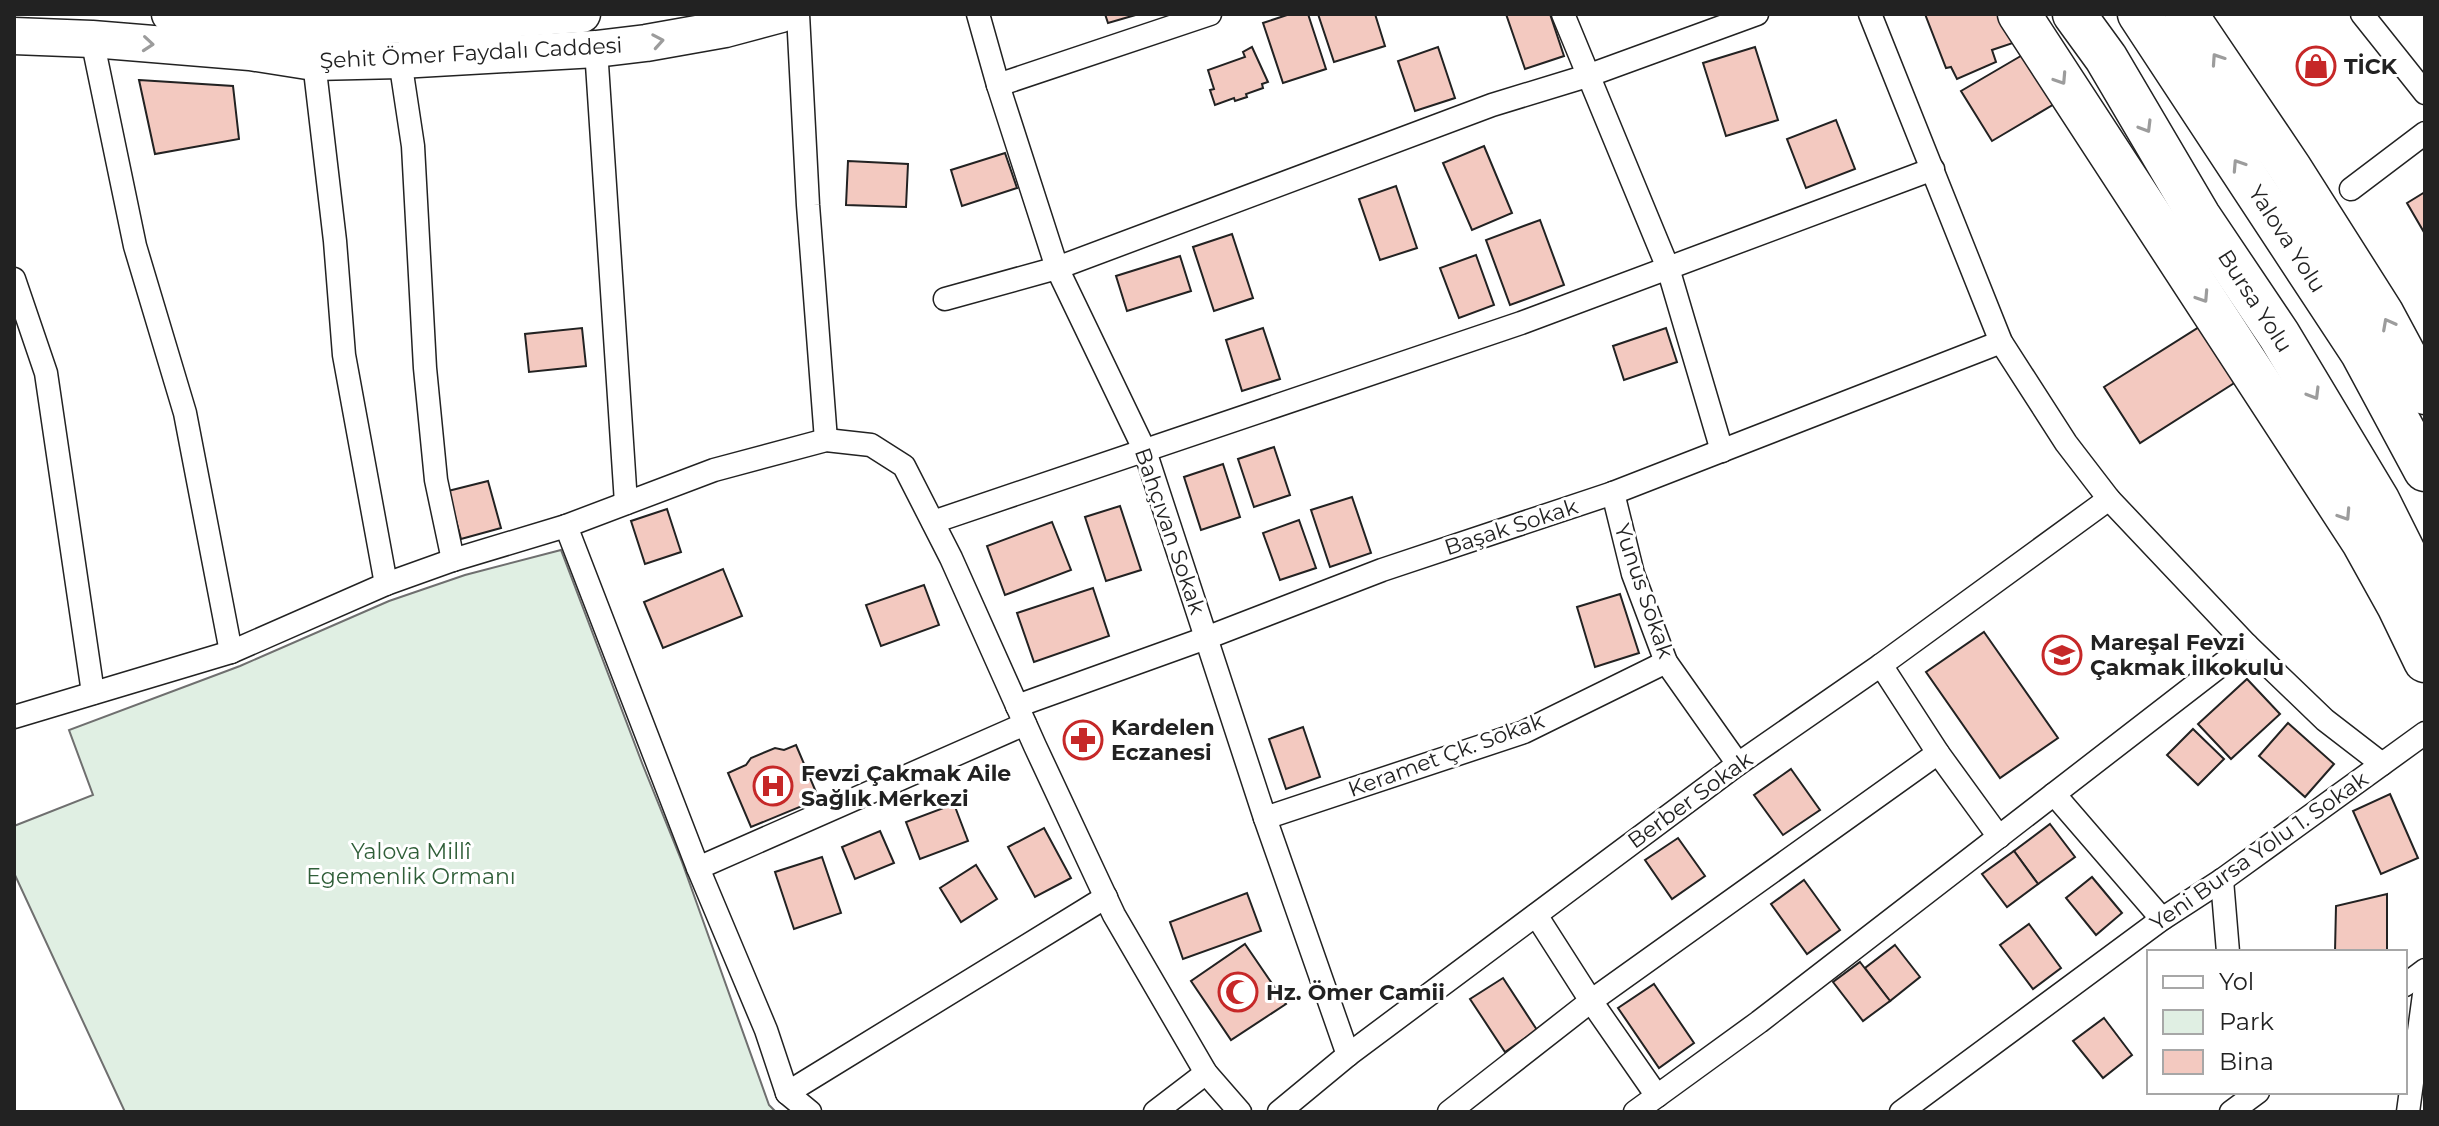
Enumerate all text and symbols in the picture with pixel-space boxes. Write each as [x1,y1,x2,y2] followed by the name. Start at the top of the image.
[319,32,623,74] street label: Şehit Ömer Faydalı Caddesi
[651,33,665,50] one-way arrow
[142,35,155,52] one-way arrow
[2295,45,2337,87] shop icon: TİCK
[2212,53,2227,68] one-way arrow
[2344,53,2398,80] place label: TİCK
[2052,71,2067,85] one-way arrow
[2137,118,2152,133] one-way arrow
[2233,159,2248,174] one-way arrow
[2242,180,2332,298] street label: Yalova Yolu
[2212,245,2298,357] street label: Bursa Yolu
[2193,289,2208,303] one-way arrow
[2383,318,2398,333] one-way arrow
[2305,385,2320,400] one-way arrow
[1129,444,1211,619] street label: Bahçıvan Sokak
[1441,492,1582,561] street label: Başak Sokak
[2335,506,2350,521] one-way arrow
[1608,520,1680,663] street label: Yunus Sokak
[2090,629,2284,681] place label: Mareşal Fevzi Çakmak İlkokulu
[2041,634,2083,676] school or university icon: Mareşal Fevzi Çakmak İlkokulu
[1344,707,1548,803] street label: Keramet Çk. Sokak
[1111,714,1215,766] place label: Kardelen Eczanesi
[1062,719,1104,761] pharmacy icon: Kardelen Eczanesi
[1622,745,1758,854] street label: Berber Sokak
[801,760,1011,812] place label: Fevzi Çakmak Aile Sağlık Merkezi
[752,765,794,807] hospital icon: Fevzi Çakmak Aile Sağlık Merkezi
[2145,765,2374,937] street label: Yeni Bursa Yolu 1. Sokak
[306,838,516,890] park label: Yalova Millî Egemenlik Ormanı
[2147,950,2407,1094] legend
[2219,967,2254,996] text: Yol
[1217,971,1259,1013] mosque icon: Hz. Ömer Camii
[1266,979,1445,1006] place label: Hz. Ömer Camii
[2219,1007,2274,1036] text: Park
[2219,1047,2274,1076] text: Bina

